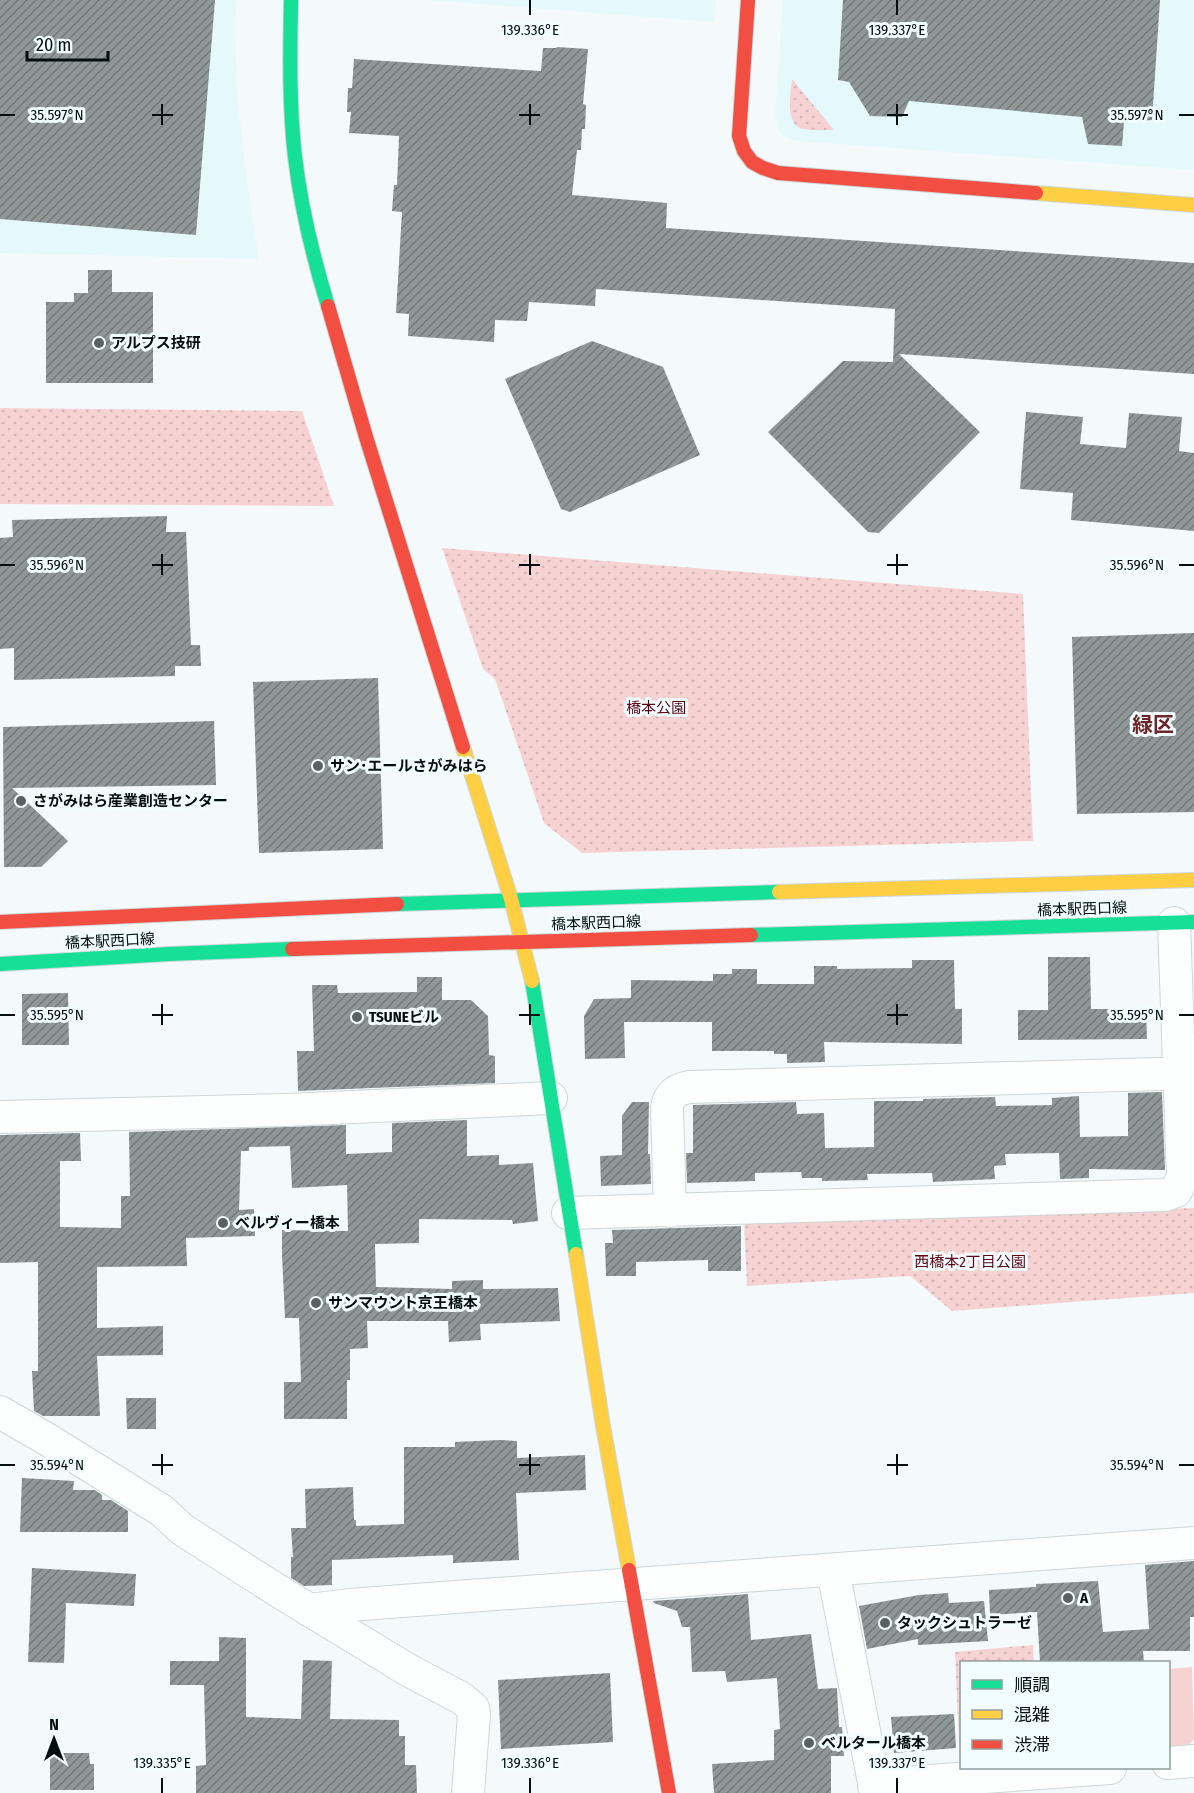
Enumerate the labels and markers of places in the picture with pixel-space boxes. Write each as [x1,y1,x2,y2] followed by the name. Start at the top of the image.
[111,334,201,352] place label: アルプス技研
[92,336,106,350] marker: アルプス技研
[330,757,488,775] place label: サン･エールさがみはら
[311,759,325,773] marker: サン･エールさがみはら
[33,792,228,810] place label: さがみはら産業創造センター
[14,794,28,808] marker: さがみはら産業創造センター
[369,1008,439,1026] place label: TSUNEビル
[350,1010,364,1024] marker: TSUNEビル
[235,1214,340,1232] place label: ベルヴィー橋本
[216,1216,230,1230] marker: ベルヴィー橋本
[328,1294,478,1312] place label: サンマウント京王橋本
[309,1296,323,1310] marker: サンマウント京王橋本
[1079,1589,1089,1607] place label: A
[1061,1591,1075,1605] marker: A
[897,1614,1032,1632] place label: タックシュトラーゼ
[878,1616,892,1630] marker: タックシュトラーゼ
[821,1734,926,1752] place label: ベルタール橋本
[802,1736,816,1750] marker: ベルタール橋本

